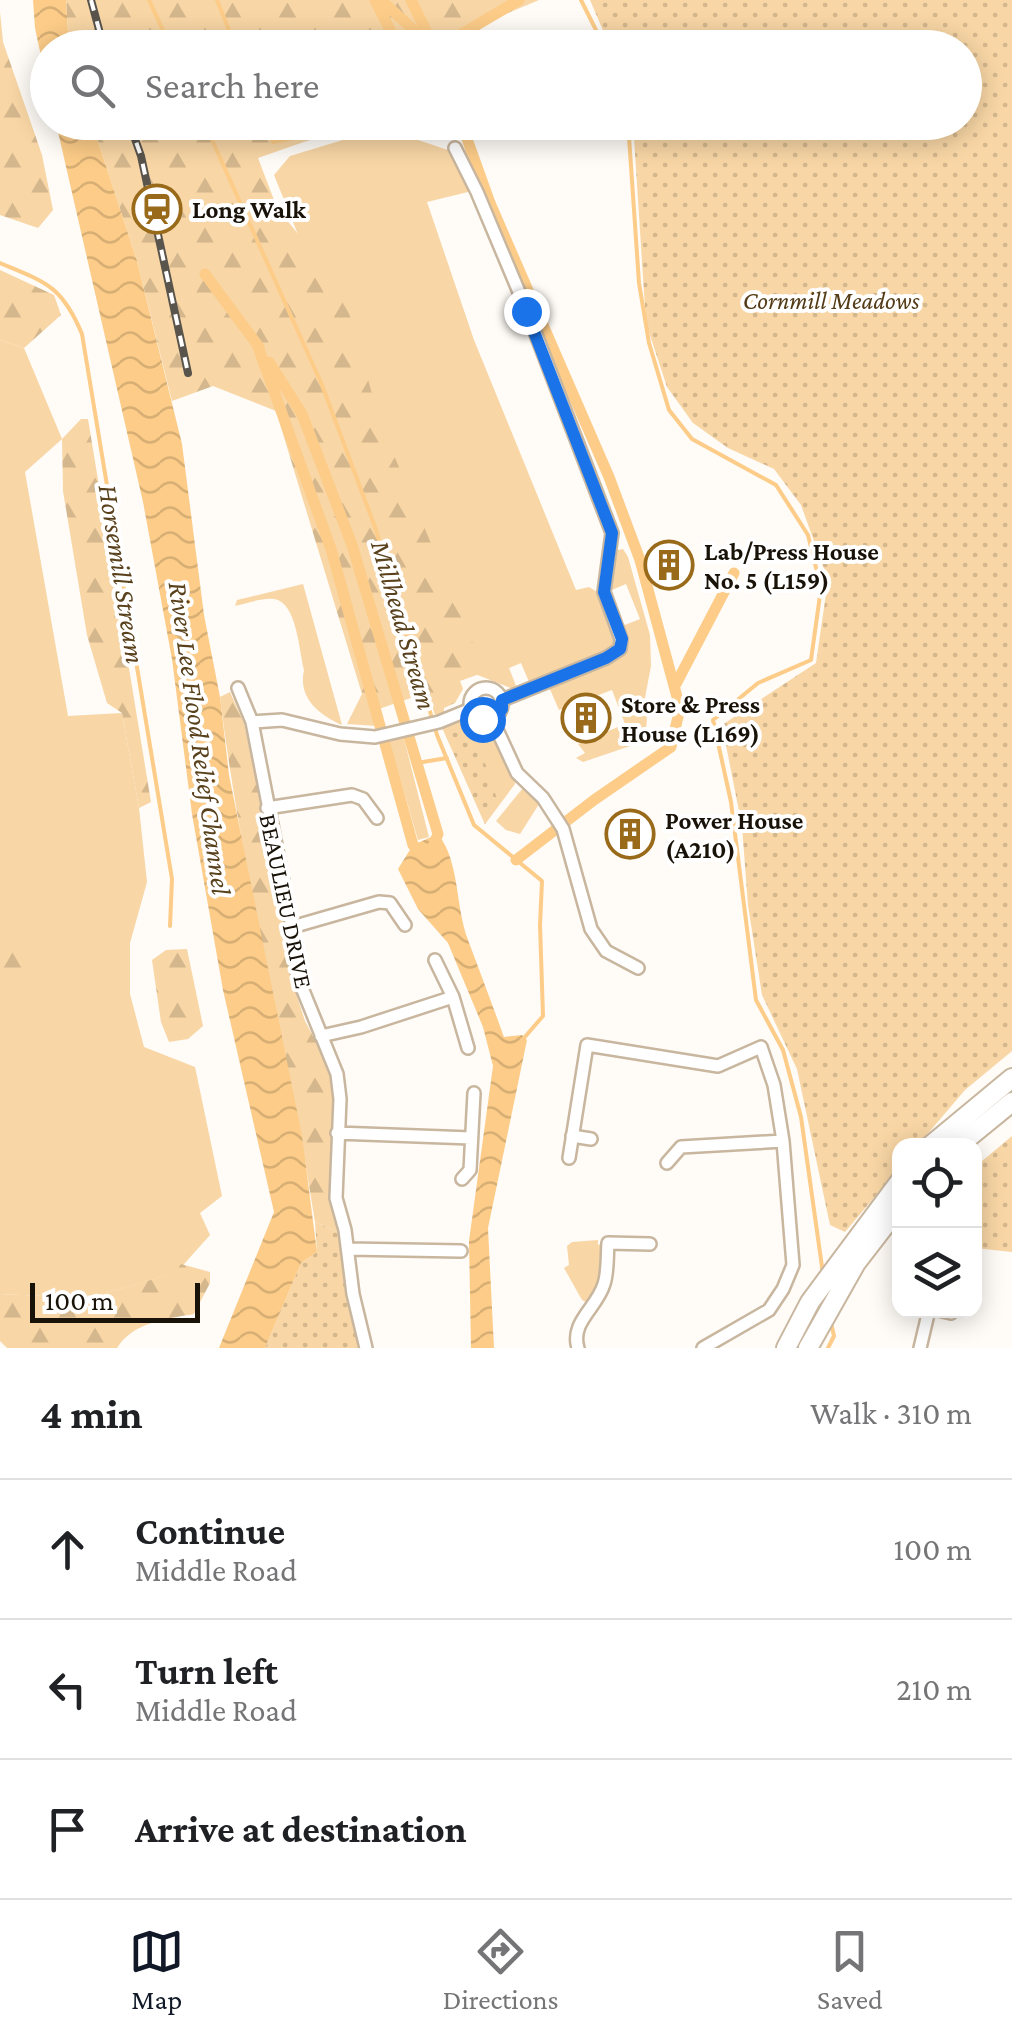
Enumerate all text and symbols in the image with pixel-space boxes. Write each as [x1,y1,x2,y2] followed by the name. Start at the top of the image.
[30,30,982,140] search box
[65,58,120,113] icon: search
[145,64,319,106] text: Search here
[131,183,183,235] station icon: Long Walk
[192,196,306,223] place label: Long Walk
[743,287,920,314] park label: Cornmill Meadows
[504,289,550,335] route end
[93,482,151,666] water label: Horsemill Stream
[365,536,443,713] water label: Millhead Stream
[704,538,879,595] place label: Lab/Press House No. 5 (L159)
[643,539,695,591] building icon: Lab/Press House No. 5 (L159)
[163,579,237,898] water label: River Lee Flood Relief Channel
[621,691,760,748] place label: Store & Press House (L169)
[560,692,612,744] building icon: Store & Press House (L169)
[460,697,506,743] route start
[665,807,803,864] place label: Power House (A210)
[604,808,656,860] building icon: Power House (A210)
[254,811,318,991] street label: BEAULIEU DRIVE
[892,1138,982,1318] map controls
[892,1138,982,1228] button: locate
[892,1228,982,1318] button: layers
[30,1278,200,1322] scale bar
[45,1285,114,1316] text: 100 m
[40,1390,143,1437] text: 4 min
[810,1395,972,1431] text: Walk · 310 m
[135,1510,285,1552] text: Continue
[40,1522,95,1577] icon: ahead
[893,1531,972,1567] text: 100 m
[135,1552,297,1588] text: Middle Road
[135,1650,278,1692] text: Turn left
[40,1662,95,1717] icon: left
[896,1671,972,1707] text: 210 m
[135,1692,297,1728] text: Middle Road
[40,1802,95,1857] icon: arrive
[135,1808,467,1850] text: Arrive at destination
[129,1924,184,2015] tab: Map
[443,1924,559,2015] tab: Directions
[817,1924,883,2015] tab: Saved

